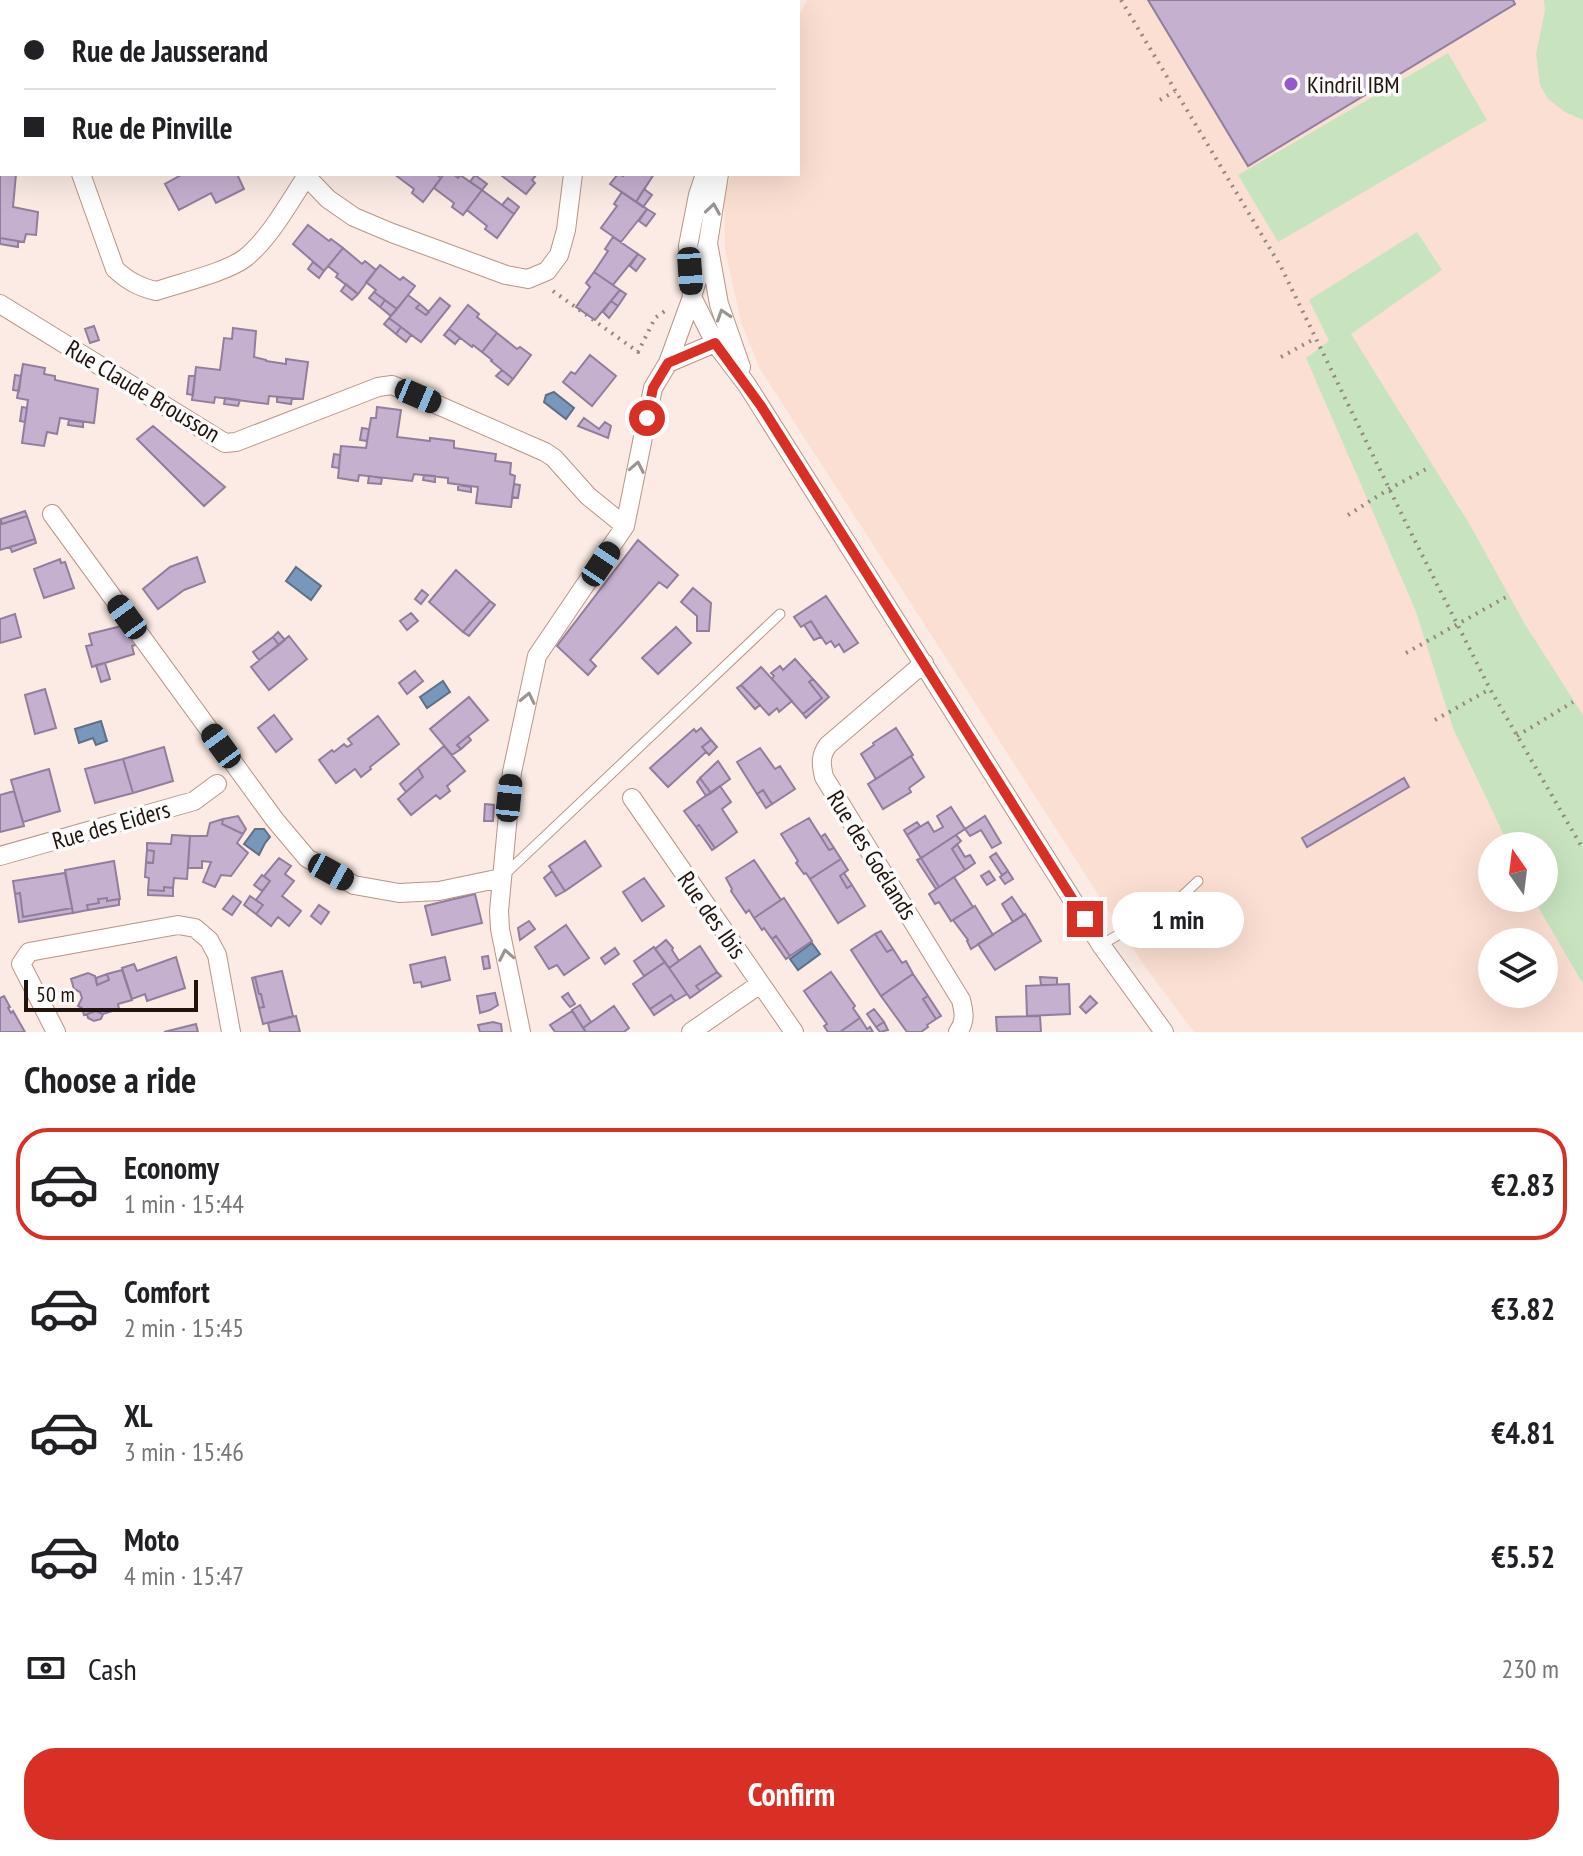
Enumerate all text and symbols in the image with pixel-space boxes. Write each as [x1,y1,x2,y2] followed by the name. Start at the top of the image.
[72,31,268,70] text: Rue de Jausserand
[1307,69,1400,100] place label: Kindril IBM
[1282,75,1300,93] marker: Kindril IBM
[72,108,232,147] text: Rue de Pinville
[704,202,721,215] one-way arrow
[676,246,704,296] car
[717,309,733,323] one-way arrow
[60,333,226,449] street label: Rue Claude Brousson
[391,376,445,416] car
[629,400,665,436] route start
[628,461,645,475] one-way arrow
[578,537,624,591] car
[103,591,151,643] car
[519,692,536,706] one-way arrow
[197,720,245,772] car
[495,773,523,823] car
[820,785,924,925] street label: Rue des Goélands
[49,793,173,857] street label: Rue des Eiders
[1478,832,1558,912] north arrow
[1478,832,1558,1008] map controls
[304,850,358,894] car
[671,865,753,965] street label: Rue des Ibis
[1113,891,1245,947] callout: 1 min
[1067,901,1103,937] route end
[1152,903,1204,936] text: 1 min
[1478,928,1558,1008] button: layers
[498,949,515,962] one-way arrow
[24,976,198,1012] scale bar
[36,980,75,1008] text: 50 m
[24,1056,196,1103] text: Choose a ride
[28,1148,100,1220] icon: car
[124,1148,219,1187] text: Economy
[1491,1165,1555,1204] text: €2.83
[124,1187,244,1220] text: 1 min · 15:44
[28,1272,100,1344] icon: car
[124,1272,210,1311] text: Comfort
[1491,1289,1555,1328] text: €3.82
[124,1311,244,1344] text: 2 min · 15:45
[28,1396,100,1468] icon: car
[124,1396,153,1435] text: XL
[1491,1413,1555,1452] text: €4.81
[124,1435,244,1468] text: 3 min · 15:46
[28,1520,100,1592] icon: car
[124,1520,179,1559] text: Moto
[1491,1537,1555,1576] text: €5.52
[124,1559,244,1592] text: 4 min · 15:47
[24,1646,68,1690] icon: cash
[88,1649,137,1688] text: Cash
[1501,1652,1559,1685] text: 230 m
[24,1748,1559,1840] button: Confirm

